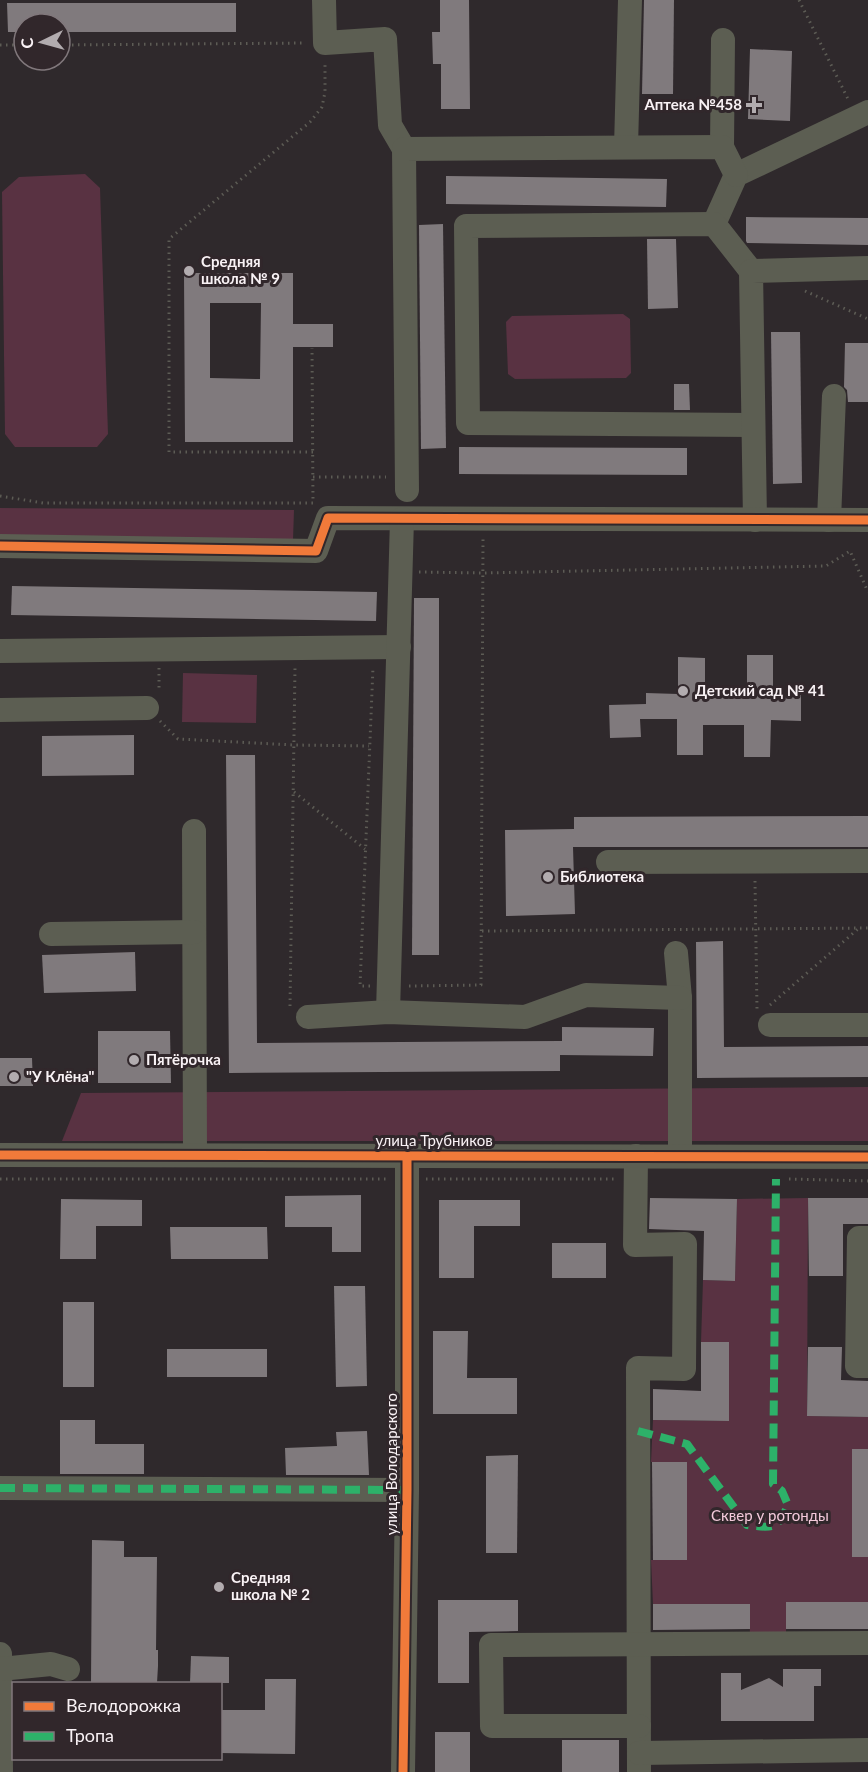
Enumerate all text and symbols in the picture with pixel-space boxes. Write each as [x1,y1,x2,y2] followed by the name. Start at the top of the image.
[12,12,72,72] north arrow
[17,37,36,49] text: С
[643,95,742,113] place label: Аптека №458
[747,98,761,112] marker: Аптека №458
[201,252,280,287] place label: Средняя школа № 9
[182,264,196,278] marker: Средняя школа № 9
[695,681,825,699] place label: Детский сад № 41
[676,684,690,698] marker: Детский сад № 41
[560,867,644,885] place label: Библиотека
[541,870,555,884] marker: Библиотека
[146,1050,221,1068] place label: Пятёрочка
[127,1053,141,1067] marker: Пятёрочка
[26,1067,95,1085] place label: "У Клёна"
[7,1070,21,1084] marker: "У Клёна"
[375,1131,493,1149] street label: улица Трубников
[382,1393,400,1535] street label: улица Володарского
[711,1506,829,1524] park label: Сквер у ротонды
[231,1568,310,1603] place label: Средняя школа № 2
[212,1580,226,1594] marker: Средняя школа № 2
[12,1682,222,1760] legend
[66,1694,181,1716] text: Велодорожка
[66,1724,114,1746] text: Тропа

